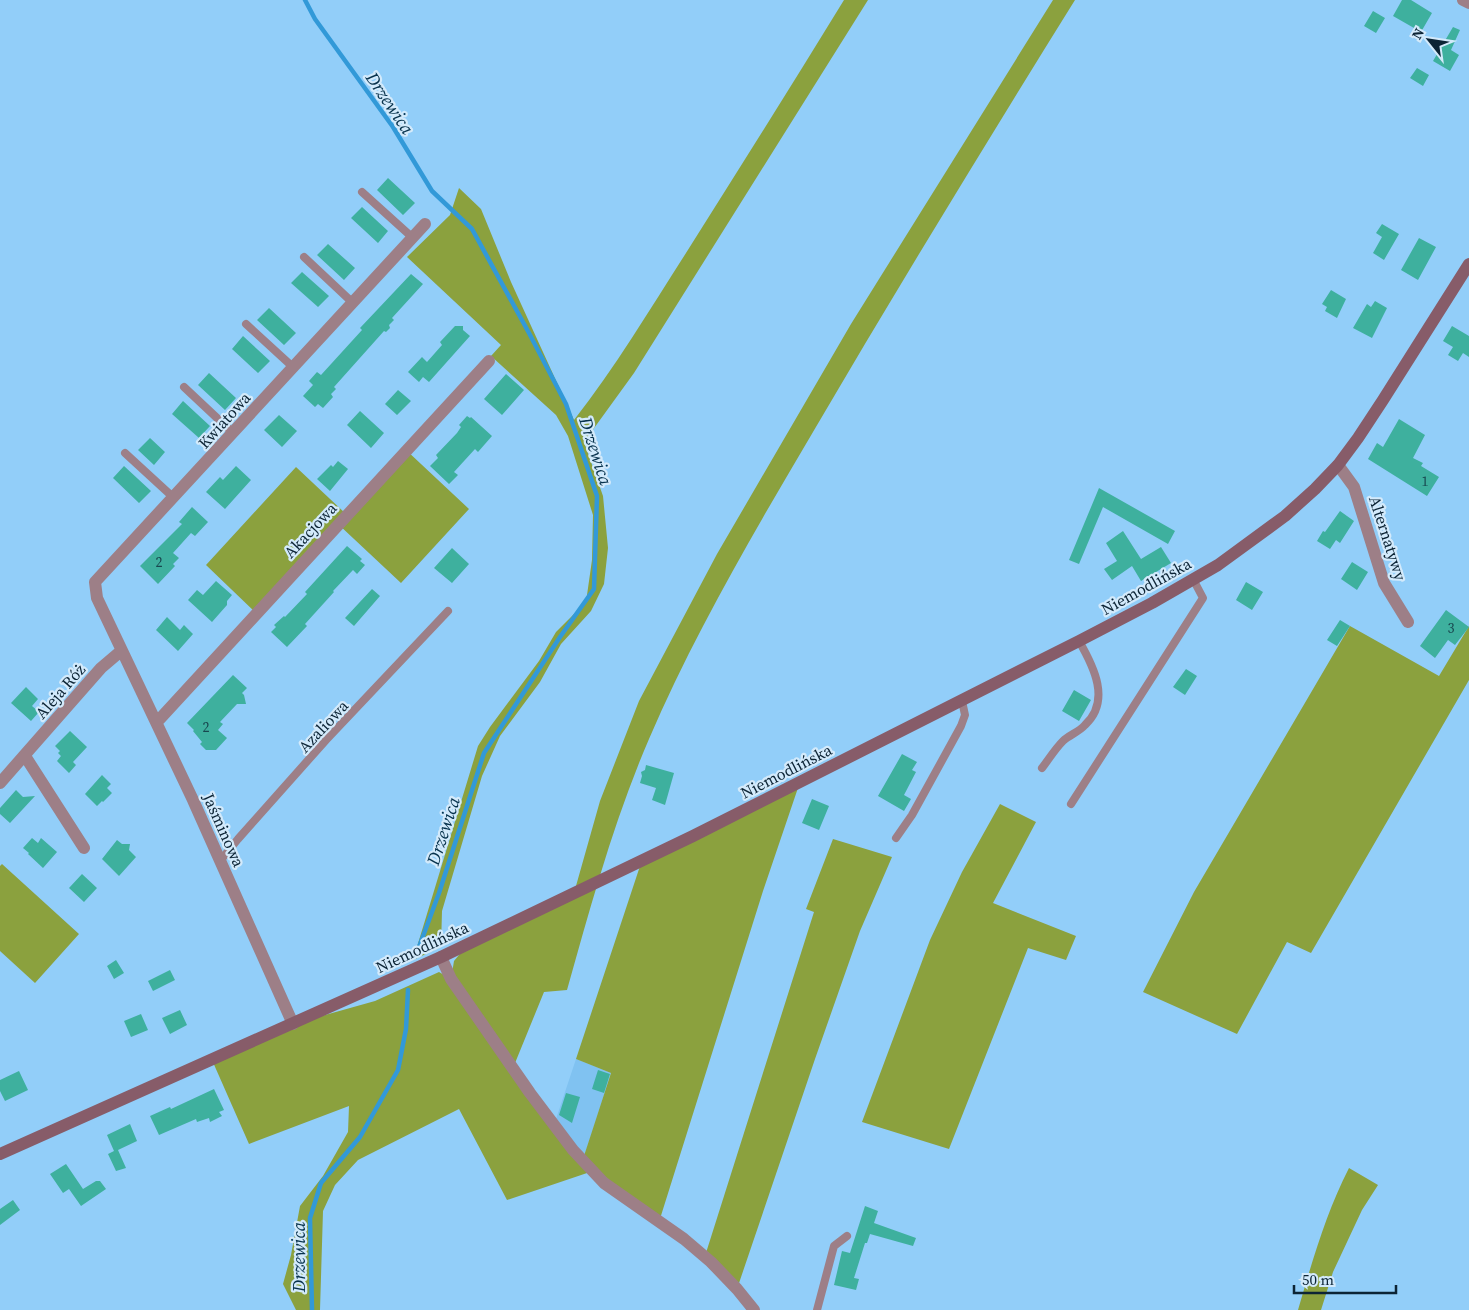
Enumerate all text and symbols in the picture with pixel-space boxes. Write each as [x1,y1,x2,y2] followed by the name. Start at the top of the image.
[1404,15,1454,65] north arrow
[1407,24,1429,43] text: N
[359,66,420,140] water label: Drzewica
[193,386,256,453] street label: Kwiatowa
[573,413,619,489] water label: Drzewica
[1422,471,1429,491] house number: 1
[1364,493,1412,584] street label: Alternatywy
[279,497,342,563] street label: Akacjowa
[156,552,163,572] house number: 2
[1097,552,1196,620] street label: Niemodlińska
[1448,618,1455,638] house number: 3
[30,659,90,723] street label: Aleja Róż
[293,694,354,757] street label: Azaliowa
[203,717,210,737] house number: 2
[737,738,836,803] street label: Niemodlińska
[198,789,250,871] street label: Jaśminowa
[420,793,466,869] water label: Drzewica
[372,916,473,978] street label: Niemodlińska
[286,1221,311,1293] water label: Drzewica
[1294,1262,1396,1294] scale bar
[1302,1269,1334,1290] text: 50 m

